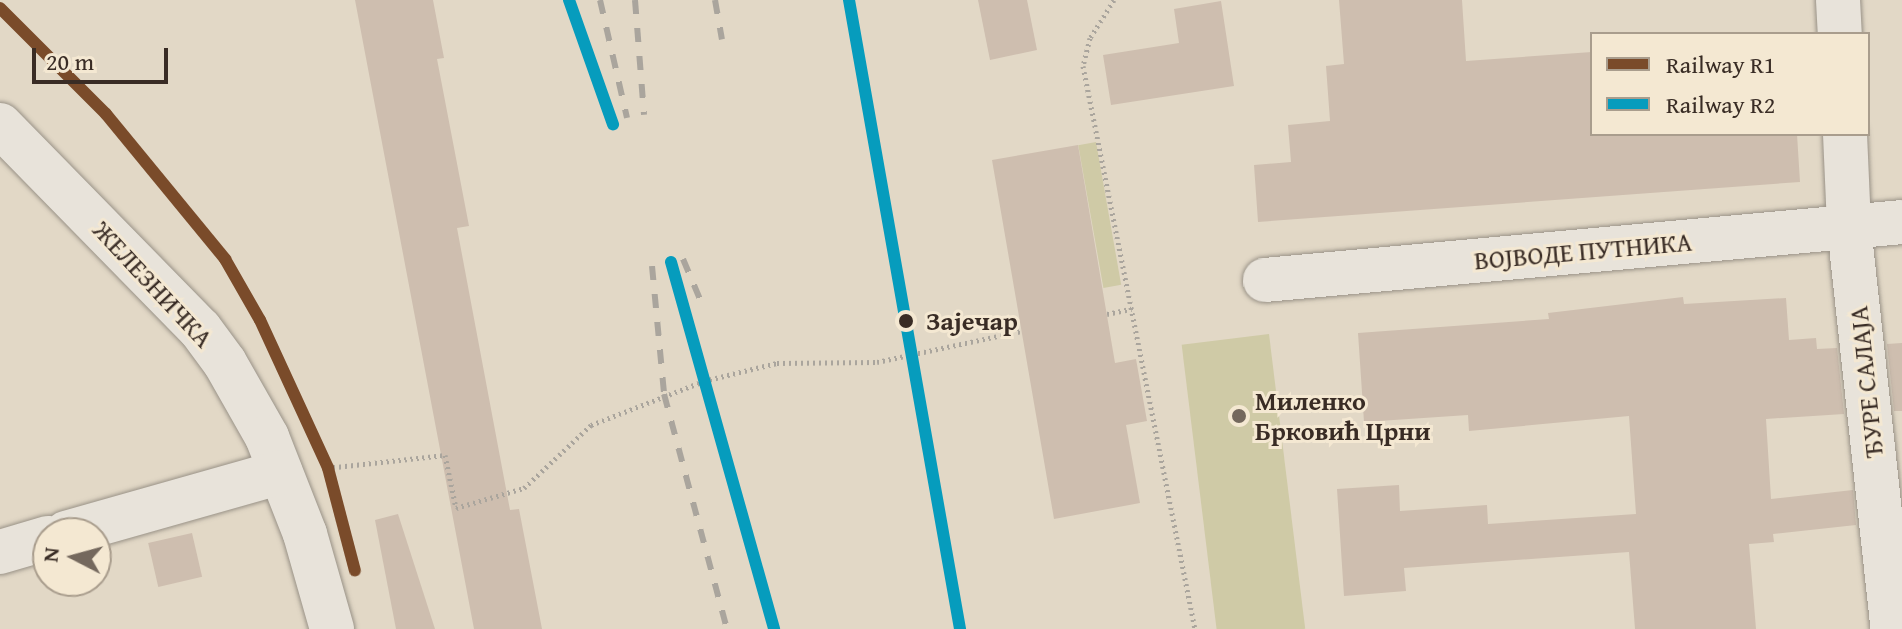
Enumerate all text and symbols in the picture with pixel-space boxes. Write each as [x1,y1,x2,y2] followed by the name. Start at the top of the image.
[36,32,172,82] scale bar
[1590,32,1870,136] legend
[46,44,94,79] text: 20 m
[1666,47,1775,82] text: Railway R1
[1666,87,1775,122] text: Railway R2
[86,214,220,354] street label: ЖЕЛЕЗНИЧКА
[1473,226,1693,276] street label: ВОЈВОДЕ ПУТНИКА
[926,305,1018,337] place label: Зајечар
[1843,305,1889,459] street label: ЂУРЕ САЛАЈА
[893,308,919,334] marker: Зајечар
[1255,385,1431,446] place label: Миленко Брковић Црни
[1230,407,1248,425] marker: Миленко Брковић Црни
[32,517,112,597] north arrow
[33,546,67,564] text: N

